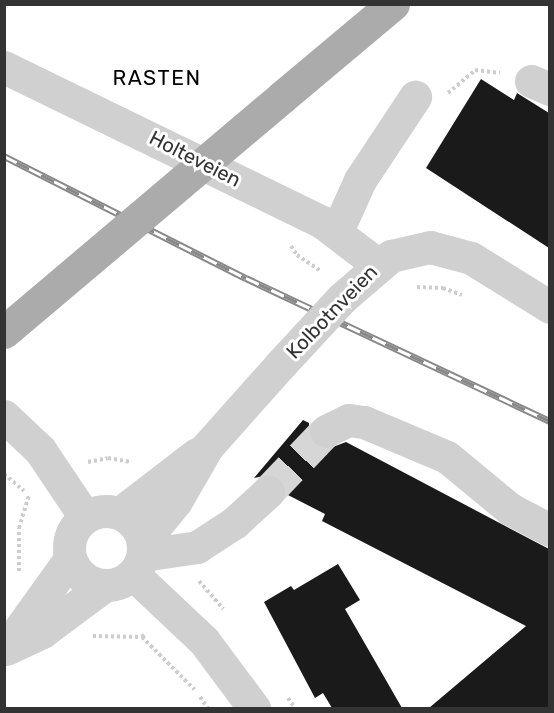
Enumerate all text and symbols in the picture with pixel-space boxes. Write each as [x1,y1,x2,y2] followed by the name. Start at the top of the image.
[113,65,201,91] district label: RASTEN
[145,126,245,192] street label: Holteveien
[281,260,383,364] street label: Kolbotnveien

